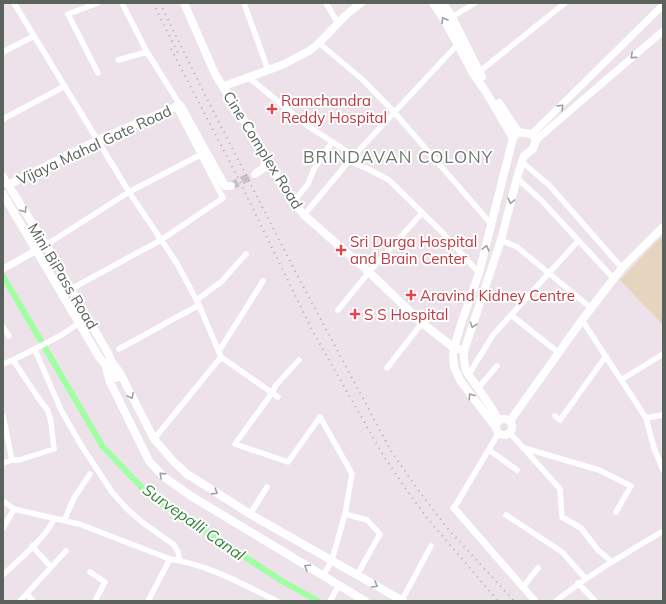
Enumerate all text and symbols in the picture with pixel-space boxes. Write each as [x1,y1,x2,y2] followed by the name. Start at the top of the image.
[441,17,449,24] one-way arrow
[631,52,638,59] one-way arrow
[219,87,307,213] street label: Cine Complex Road
[281,91,387,127] place label: Ramchandra Reddy Hospital
[14,101,174,189] street label: Vijaya Mahal Gate Road
[266,103,278,115] marker: Ramchandra Reddy Hospital
[556,104,564,112] one-way arrow
[303,146,493,167] district label: BRINDAVAN COLONY
[507,197,516,204] one-way arrow
[19,206,26,213] one-way arrow
[24,219,102,333] street label: Mini BiPass Road
[350,232,477,268] place label: Sri Durga Hospital and Brain Center
[335,244,347,256] marker: Sri Durga Hospital and Brain Center
[481,245,490,252] one-way arrow
[420,286,575,305] place label: Aravind Kidney Centre
[405,289,417,301] marker: Aravind Kidney Centre
[364,305,448,324] place label: S S Hospital
[349,308,361,320] marker: S S Hospital
[469,321,477,328] one-way arrow
[127,391,134,399] one-way arrow
[469,393,476,400] one-way arrow
[159,472,167,480] one-way arrow
[139,479,249,565] water label: Survepalli Canal
[211,487,218,494] one-way arrow
[304,564,311,571] one-way arrow
[371,581,379,588] one-way arrow

